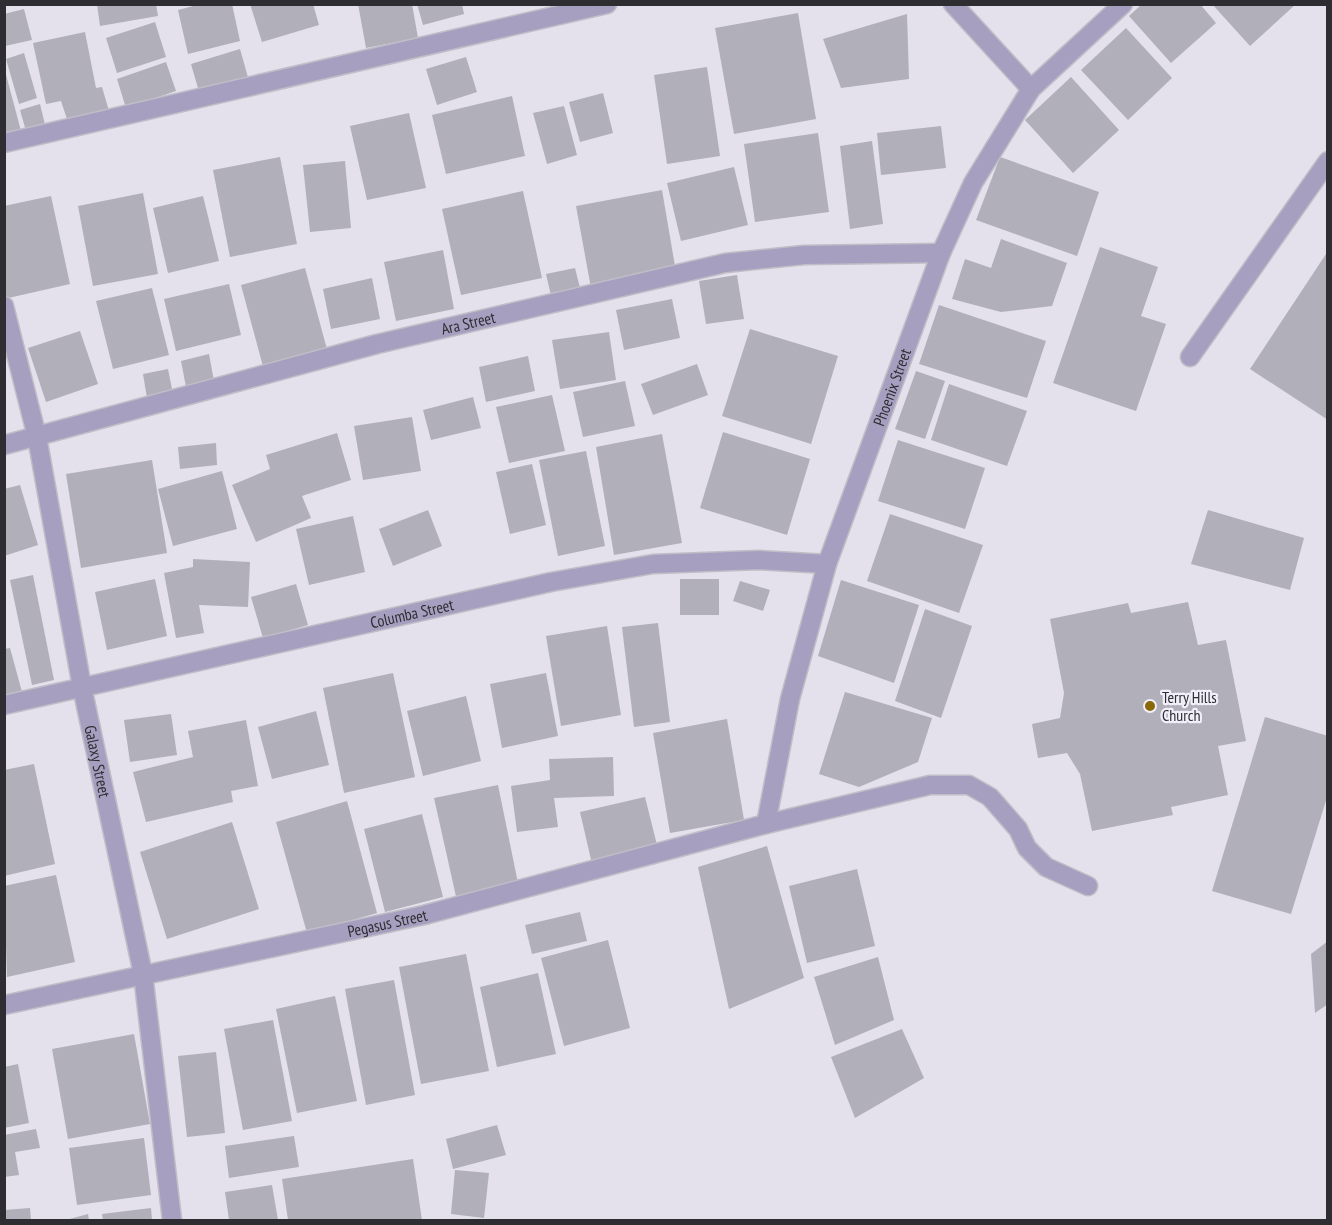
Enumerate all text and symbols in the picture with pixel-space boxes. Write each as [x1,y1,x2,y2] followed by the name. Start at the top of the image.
[439,307,498,339] street label: Ara Street
[868,345,915,429] street label: Phoenix Street
[368,594,456,632] street label: Columba Street
[1162,687,1217,725] place label: Terry Hills Church
[1143,699,1157,713] marker: Terry Hills Church
[80,723,115,800] street label: Galaxy Street
[346,904,430,941] street label: Pegasus Street

